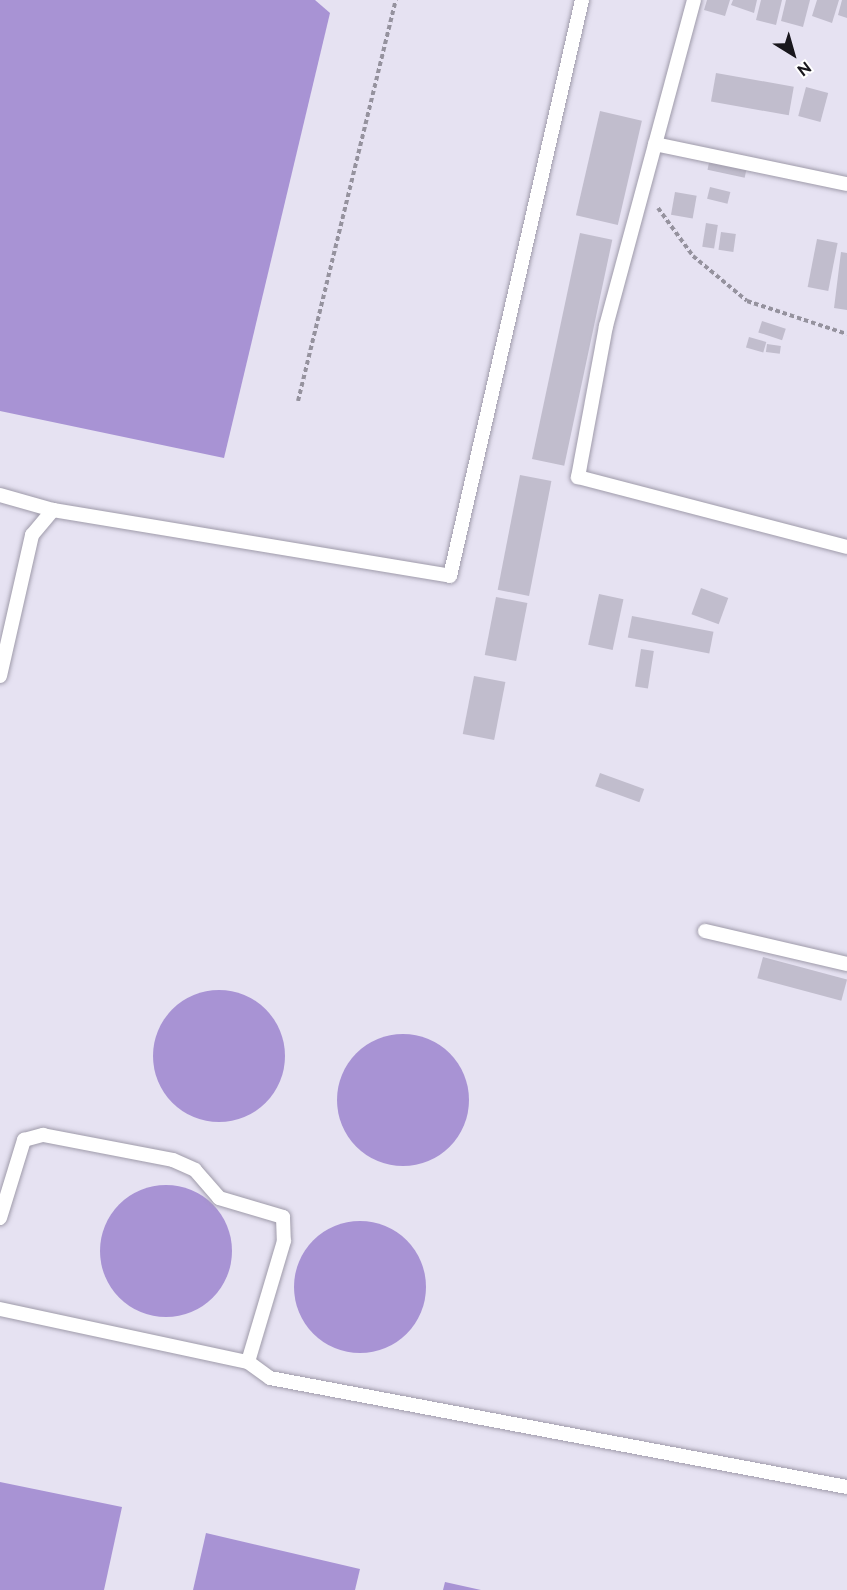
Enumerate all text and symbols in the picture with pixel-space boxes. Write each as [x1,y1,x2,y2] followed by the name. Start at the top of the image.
[763,24,823,84] north arrow
[794,58,815,80] text: N

